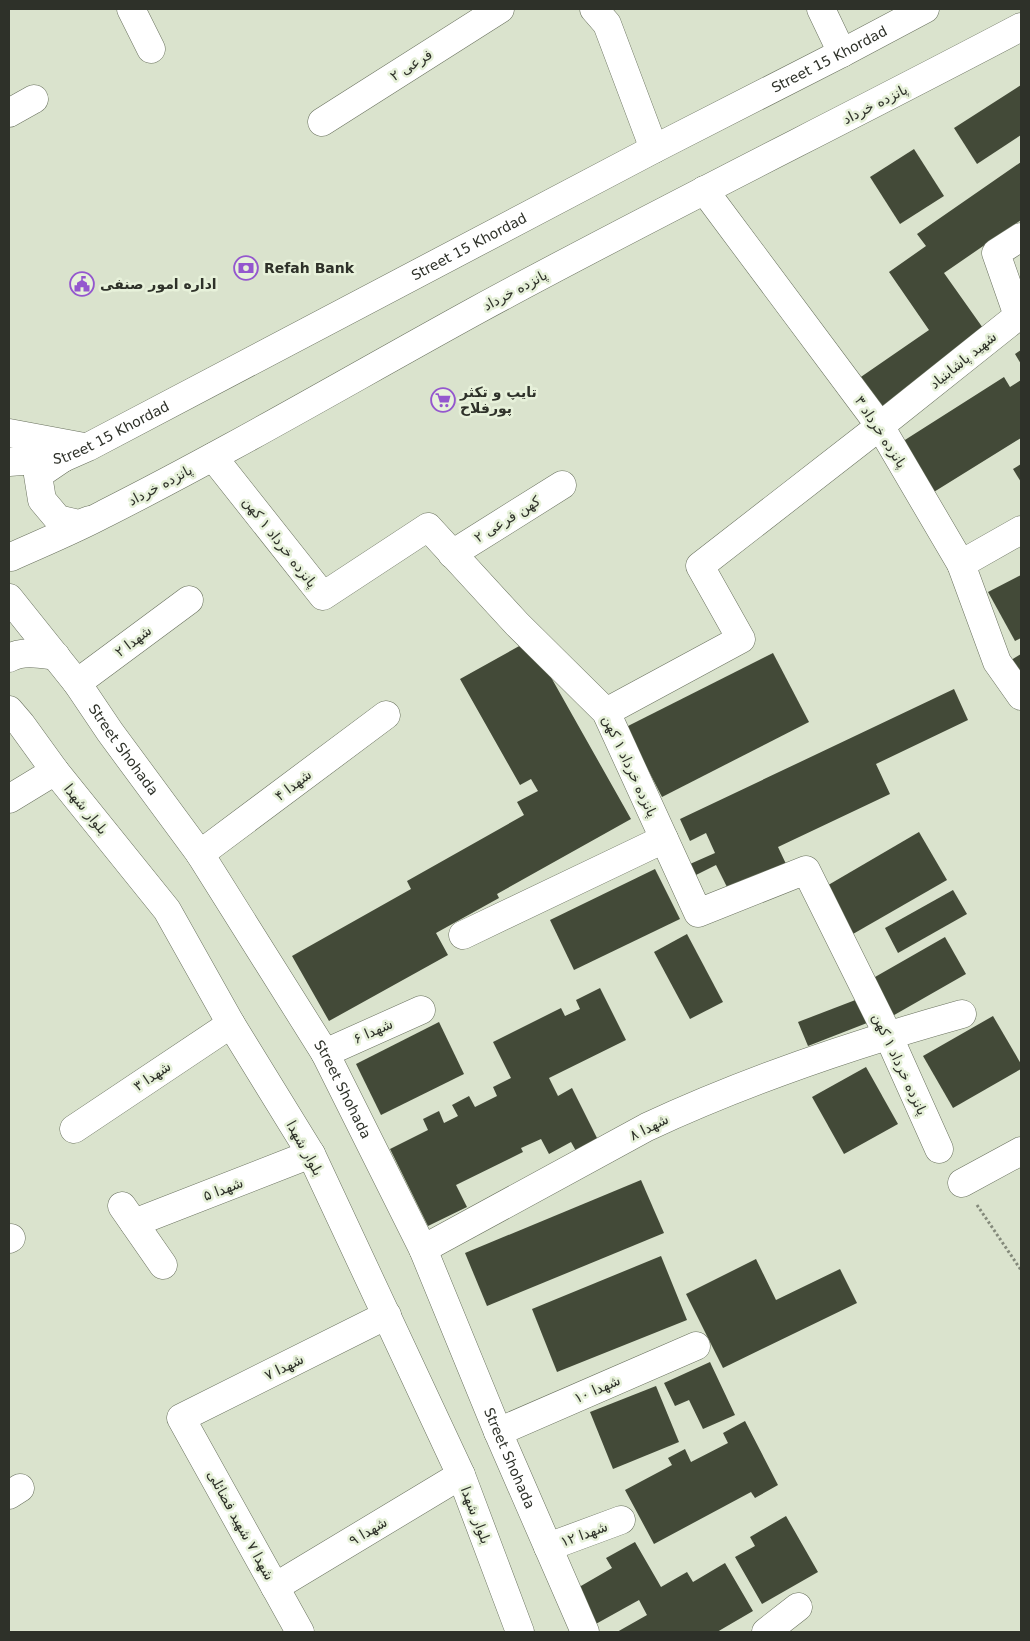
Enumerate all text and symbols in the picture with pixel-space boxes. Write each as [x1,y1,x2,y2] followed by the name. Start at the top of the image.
[769,23,890,96] street label: Street 15 Khordad
[387,46,435,85] street label: فرعی ۲
[840,81,911,128] street label: پانزده خرداد
[409,210,529,283] street label: Street 15 Khordad
[233,255,259,281] bank icon: Refah Bank
[264,260,355,276] place label: Refah Bank
[480,266,550,315] street label: پانزده خرداد
[69,271,95,297] public building icon: اداره امور صنفی
[100,276,217,293] place label: اداره امور صنفی
[926,328,1000,393] street label: شهید پاشابنیاد
[459,384,537,417] place label: تایپ و تکثر پورفلاح
[430,387,456,413] supermarket icon: تایپ و تکثر پورفلاح
[851,393,910,472] street label: پانزده خرداد ۳
[52,398,172,467] street label: Street 15 Khordad
[125,461,195,510] street label: پانزده خرداد
[471,492,544,546] street label: کهن فرعی ۲
[239,493,320,591] street label: پانزده خرداد ۱ کهن
[112,622,155,661] street label: شهدا ۲
[85,701,162,798] street label: Street Shohada
[598,712,661,820] street label: پانزده خرداد ۱ کهن
[272,766,315,805] street label: شهدا ۴
[60,781,111,838] street label: بلوار شهدا
[868,1010,931,1118] street label: پانزده خرداد ۱ کهن
[351,1015,396,1048] street label: شهدا ۶
[311,1037,374,1141] street label: Street Shohada
[130,1058,174,1095] street label: شهدا ۳
[627,1110,672,1144] street label: شهدا ۸
[283,1118,327,1179] street label: بلوار شهدا
[201,1174,246,1205] street label: شهدا ۵
[262,1351,307,1384] street label: شهدا ۷
[571,1372,623,1407] street label: شهدا ۱۰
[481,1405,538,1511] street label: Street Shohada
[203,1467,278,1583] street label: شهدا ۷ شهید فضائلی
[457,1484,494,1546] street label: بلوار شهدا
[346,1513,390,1549] street label: شهدا ۹
[558,1518,610,1551] street label: شهدا ۱۲

